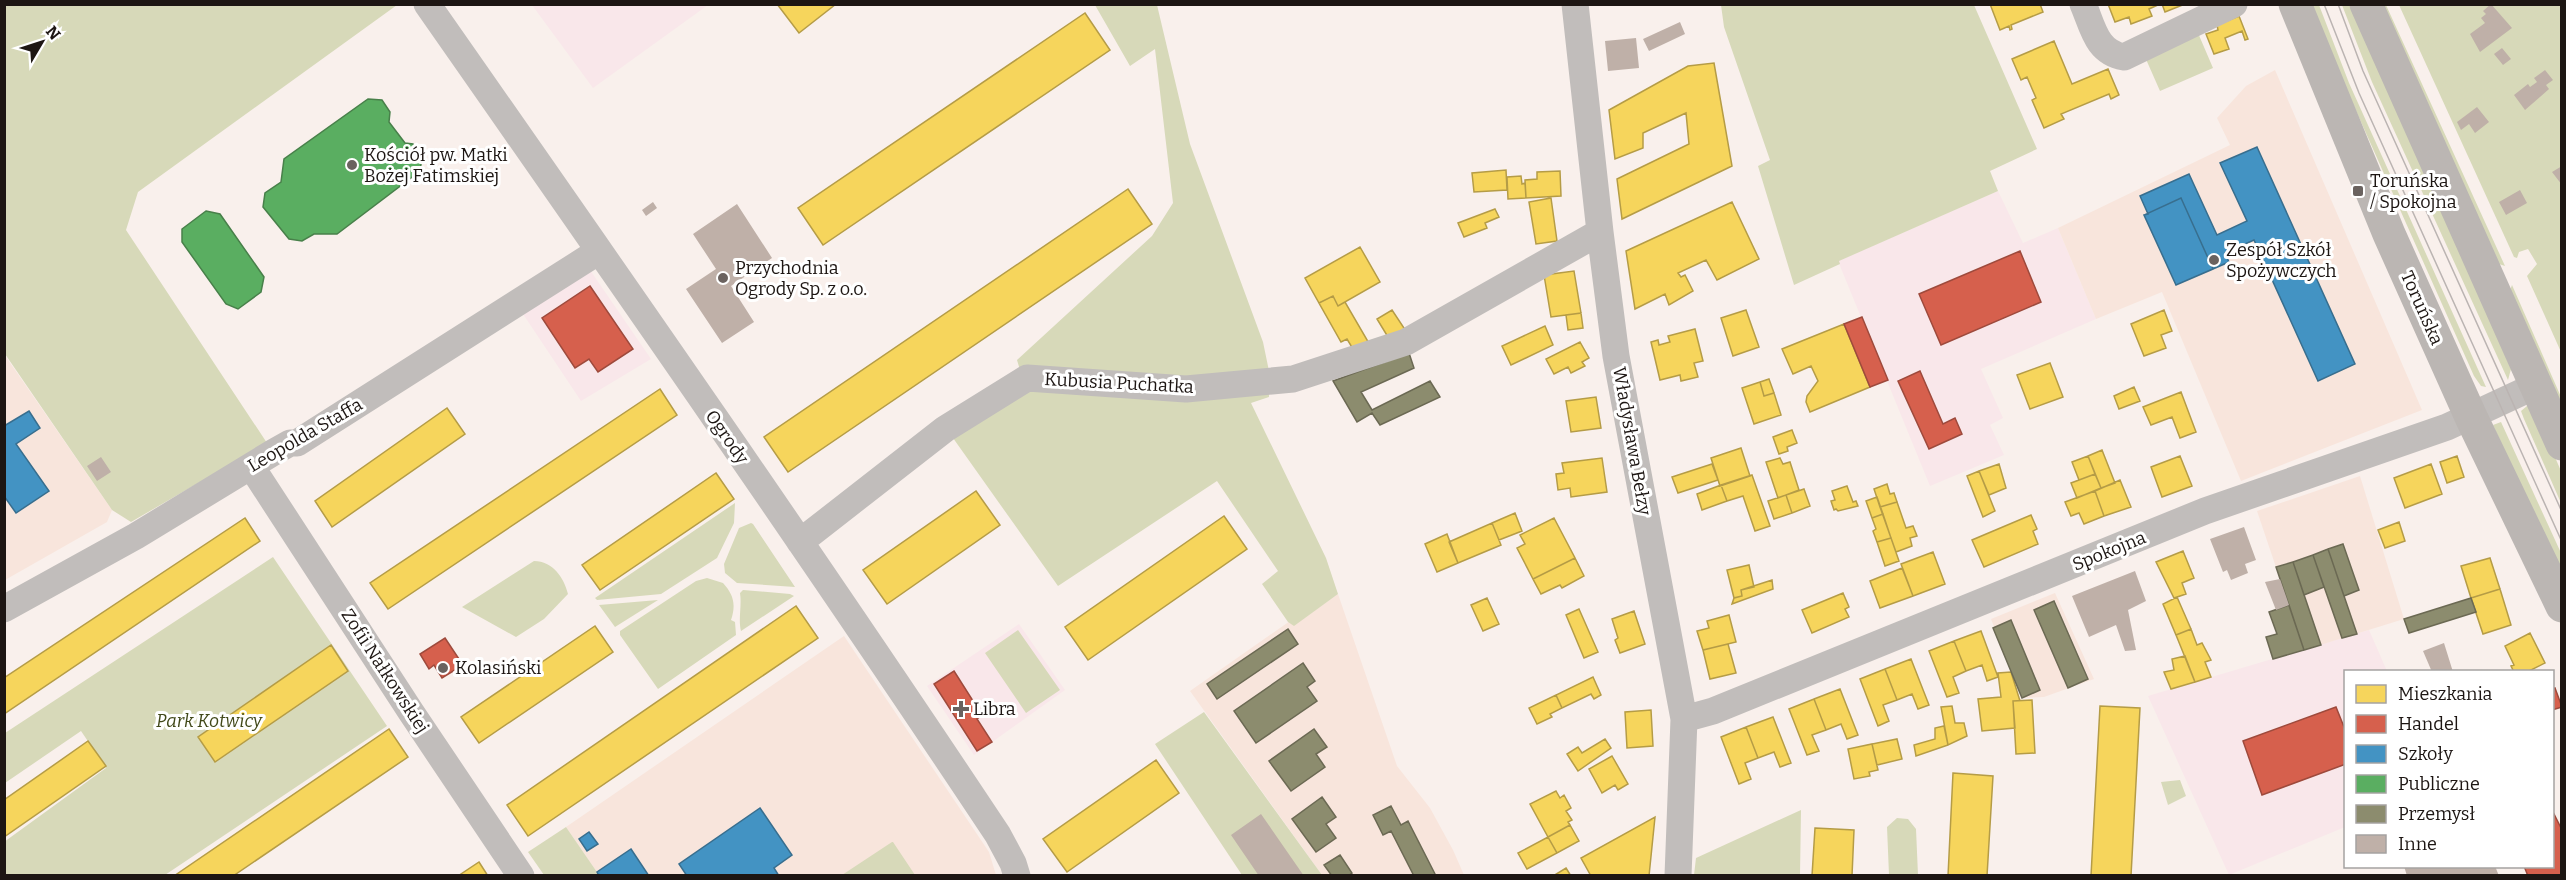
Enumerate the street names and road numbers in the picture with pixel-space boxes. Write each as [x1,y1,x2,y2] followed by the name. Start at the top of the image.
[2396,268,2448,348] street label: Toruńska
[1608,365,1656,517] street label: Władysława Bełzy
[1044,368,1194,398] street label: Kubusia Puchatka
[244,393,366,477] street label: Leopolda Staffa
[701,406,754,469] street label: Ogrody
[2069,526,2149,576] street label: Spokojna
[337,605,433,737] street label: Zofii Nałkowskiej

